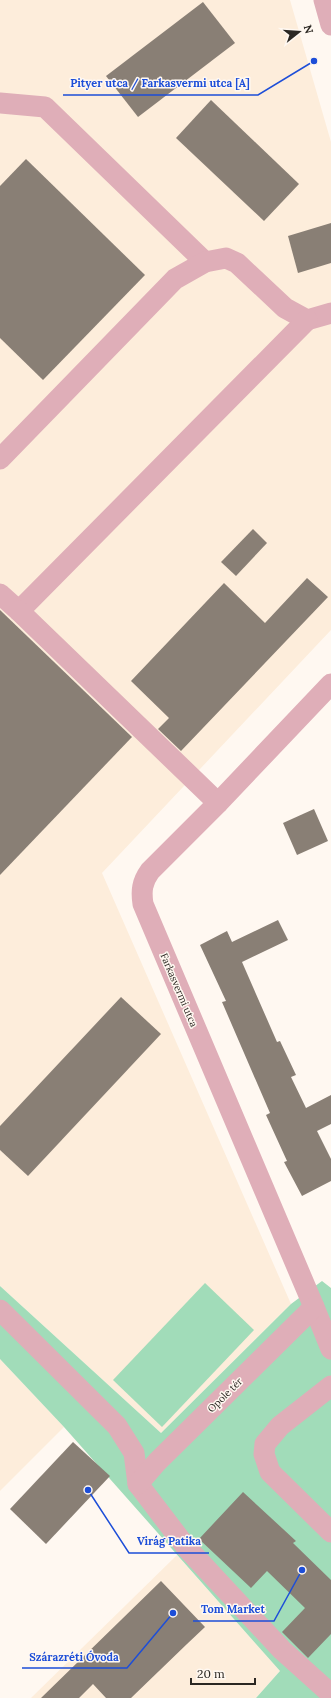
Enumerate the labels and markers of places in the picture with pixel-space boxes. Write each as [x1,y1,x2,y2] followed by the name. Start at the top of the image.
[63,72,258,95] callout: Pityer utca / Farkasvermi utca [A]
[129,1530,209,1553] callout: Virág Patika
[193,1598,274,1621] callout: Tom Market
[22,1645,127,1668] callout: Szárazréti Óvoda

